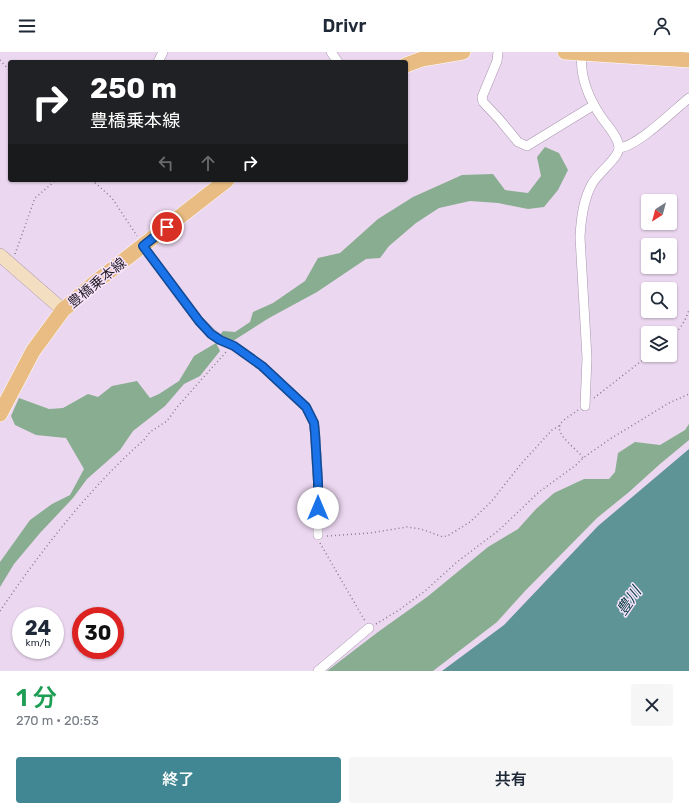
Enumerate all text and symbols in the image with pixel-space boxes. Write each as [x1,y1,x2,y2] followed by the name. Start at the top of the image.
[16,15,38,37] icon: menu
[323,15,366,37] text: Drivr
[651,15,673,37] icon: person
[90,72,177,105] text: 250 m
[24,76,76,128] icon: right
[90,110,180,132] text: 豊橋乗本線
[155,152,177,174] icon: left
[197,152,219,174] icon: ahead
[239,152,261,174] icon: right
[641,194,677,230] north arrow
[641,194,677,362] map controls
[150,210,184,244] pin
[156,216,178,238] icon: arrive
[641,238,677,274] button: sound
[64,254,130,312] street label: 豊橋乗本線
[641,282,677,318] button: search
[641,326,677,362] button: layers
[297,487,339,529] position arrow
[613,582,646,618] water label: 豊川
[72,607,124,659] speed limit sign: 30
[25,616,51,640] text: 24
[26,637,50,649] text: km/h
[16,684,57,712] text: 1 分
[631,684,673,726] button: close
[16,713,99,728] text: 270 m · 20:53
[16,757,341,803] button: 終了
[349,757,673,803] button: 共有

